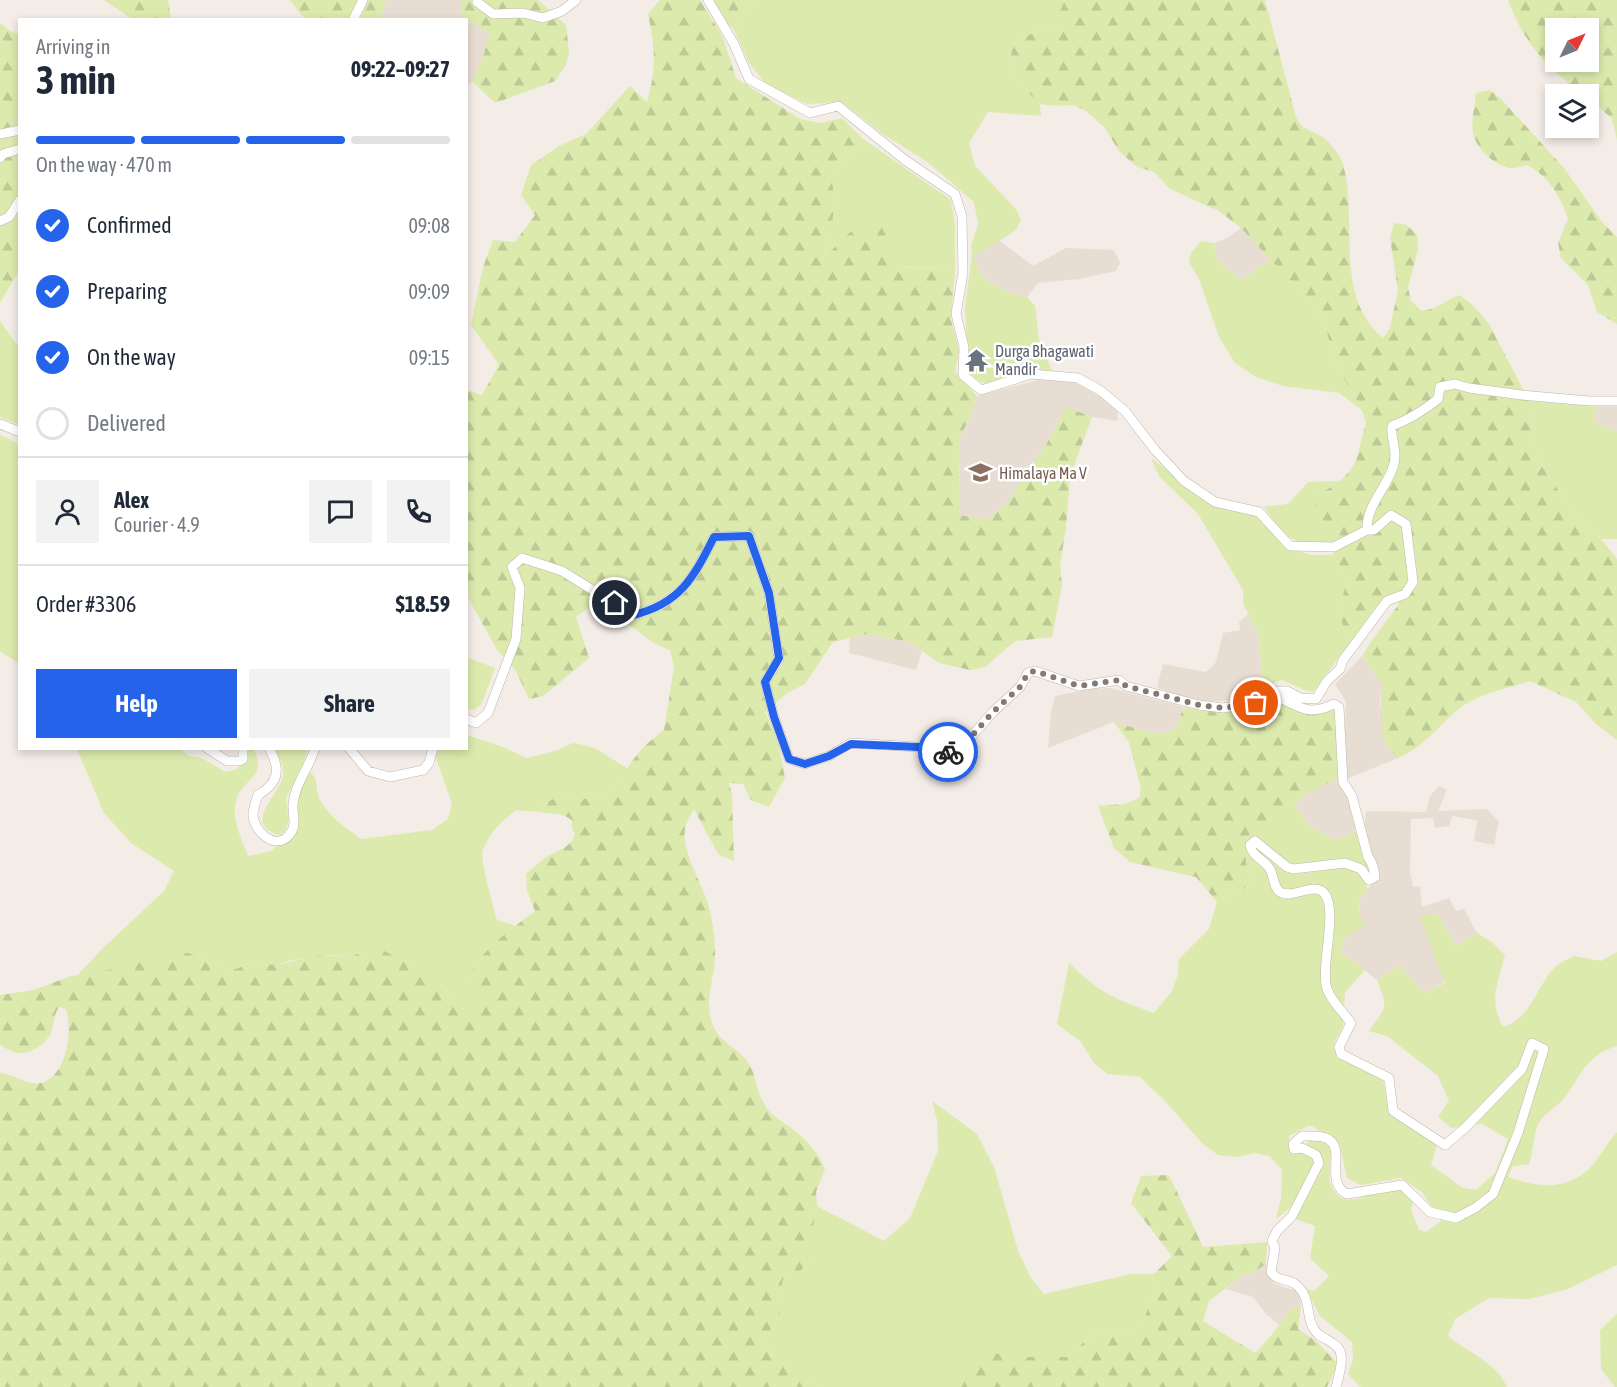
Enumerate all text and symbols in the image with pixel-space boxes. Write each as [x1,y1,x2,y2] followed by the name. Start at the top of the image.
[1545,18,1599,72] north arrow
[1545,18,1599,138] map controls
[36,35,110,58] text: Arriving in
[351,56,450,82] text: 09:22–09:27
[36,58,116,102] text: 3 min
[1545,84,1599,138] button: layers
[36,153,172,176] text: On the way · 470 m
[36,209,69,242] icon: check
[87,212,172,238] text: Confirmed
[408,214,450,237] text: 09:08
[36,275,69,308] icon: check
[87,278,167,304] text: Preparing
[408,280,450,303] text: 09:09
[36,341,69,374] icon: check
[995,342,1094,378] place label: Durga Bhagawati Mandir
[87,344,176,370] text: On the way
[409,346,450,369] text: 09:15
[964,347,990,373] temple icon: Durga Bhagawati Mandir
[87,410,166,436] text: Delivered
[968,460,994,486] school or university icon: Himalaya Ma V
[999,464,1087,483] place label: Himalaya Ma V
[36,480,99,543] button: person
[309,480,372,543] button: chat
[387,480,450,543] button: phone
[114,487,149,513] text: Alex
[114,513,200,536] text: Courier · 4.9
[589,577,640,628] pin
[598,586,631,619] icon: home
[36,591,136,617] text: Order #3306
[395,591,450,617] text: $18.59
[36,669,237,738] button: Help
[249,669,450,738] button: Share
[1230,677,1281,728] pin
[1239,686,1272,719] icon: bag
[918,722,978,782] courier
[932,736,965,769] icon: bike

